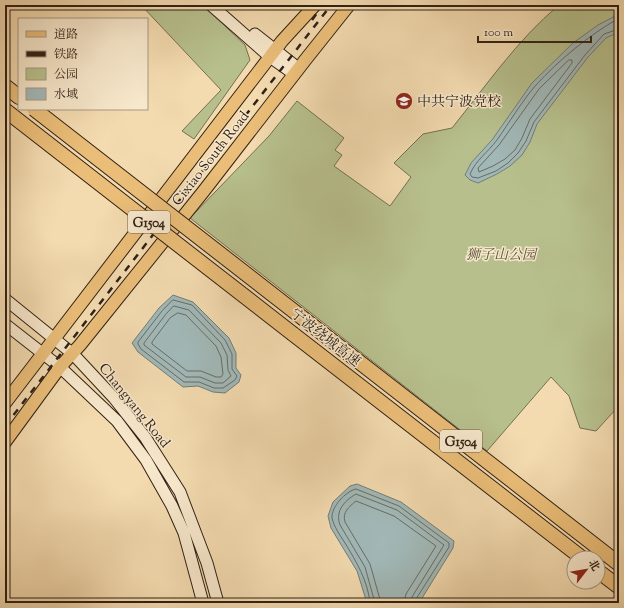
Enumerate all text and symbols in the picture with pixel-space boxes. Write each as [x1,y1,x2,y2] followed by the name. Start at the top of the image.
[18,18,148,110] legend
[478,18,591,44] scale bar
[484,24,513,42] text: 100 m
[54,26,78,44] text: 道路
[54,46,78,64] text: 铁路
[54,66,78,84] text: 公园
[54,86,78,104] text: 水域
[394,91,414,111] school or university icon: 中共宁波党校
[417,93,501,113] place label: 中共宁波党校
[168,108,255,211] street label: Cixiao South Road
[128,211,170,233] road number: G1504
[466,246,538,266] park label: 狮子山公园
[286,305,364,372] street label: 宁波绕城高速
[93,360,174,453] street label: Changyang Road
[440,430,482,452] road number: G1504
[566,550,606,590] north arrow
[584,557,603,574] text: 北

